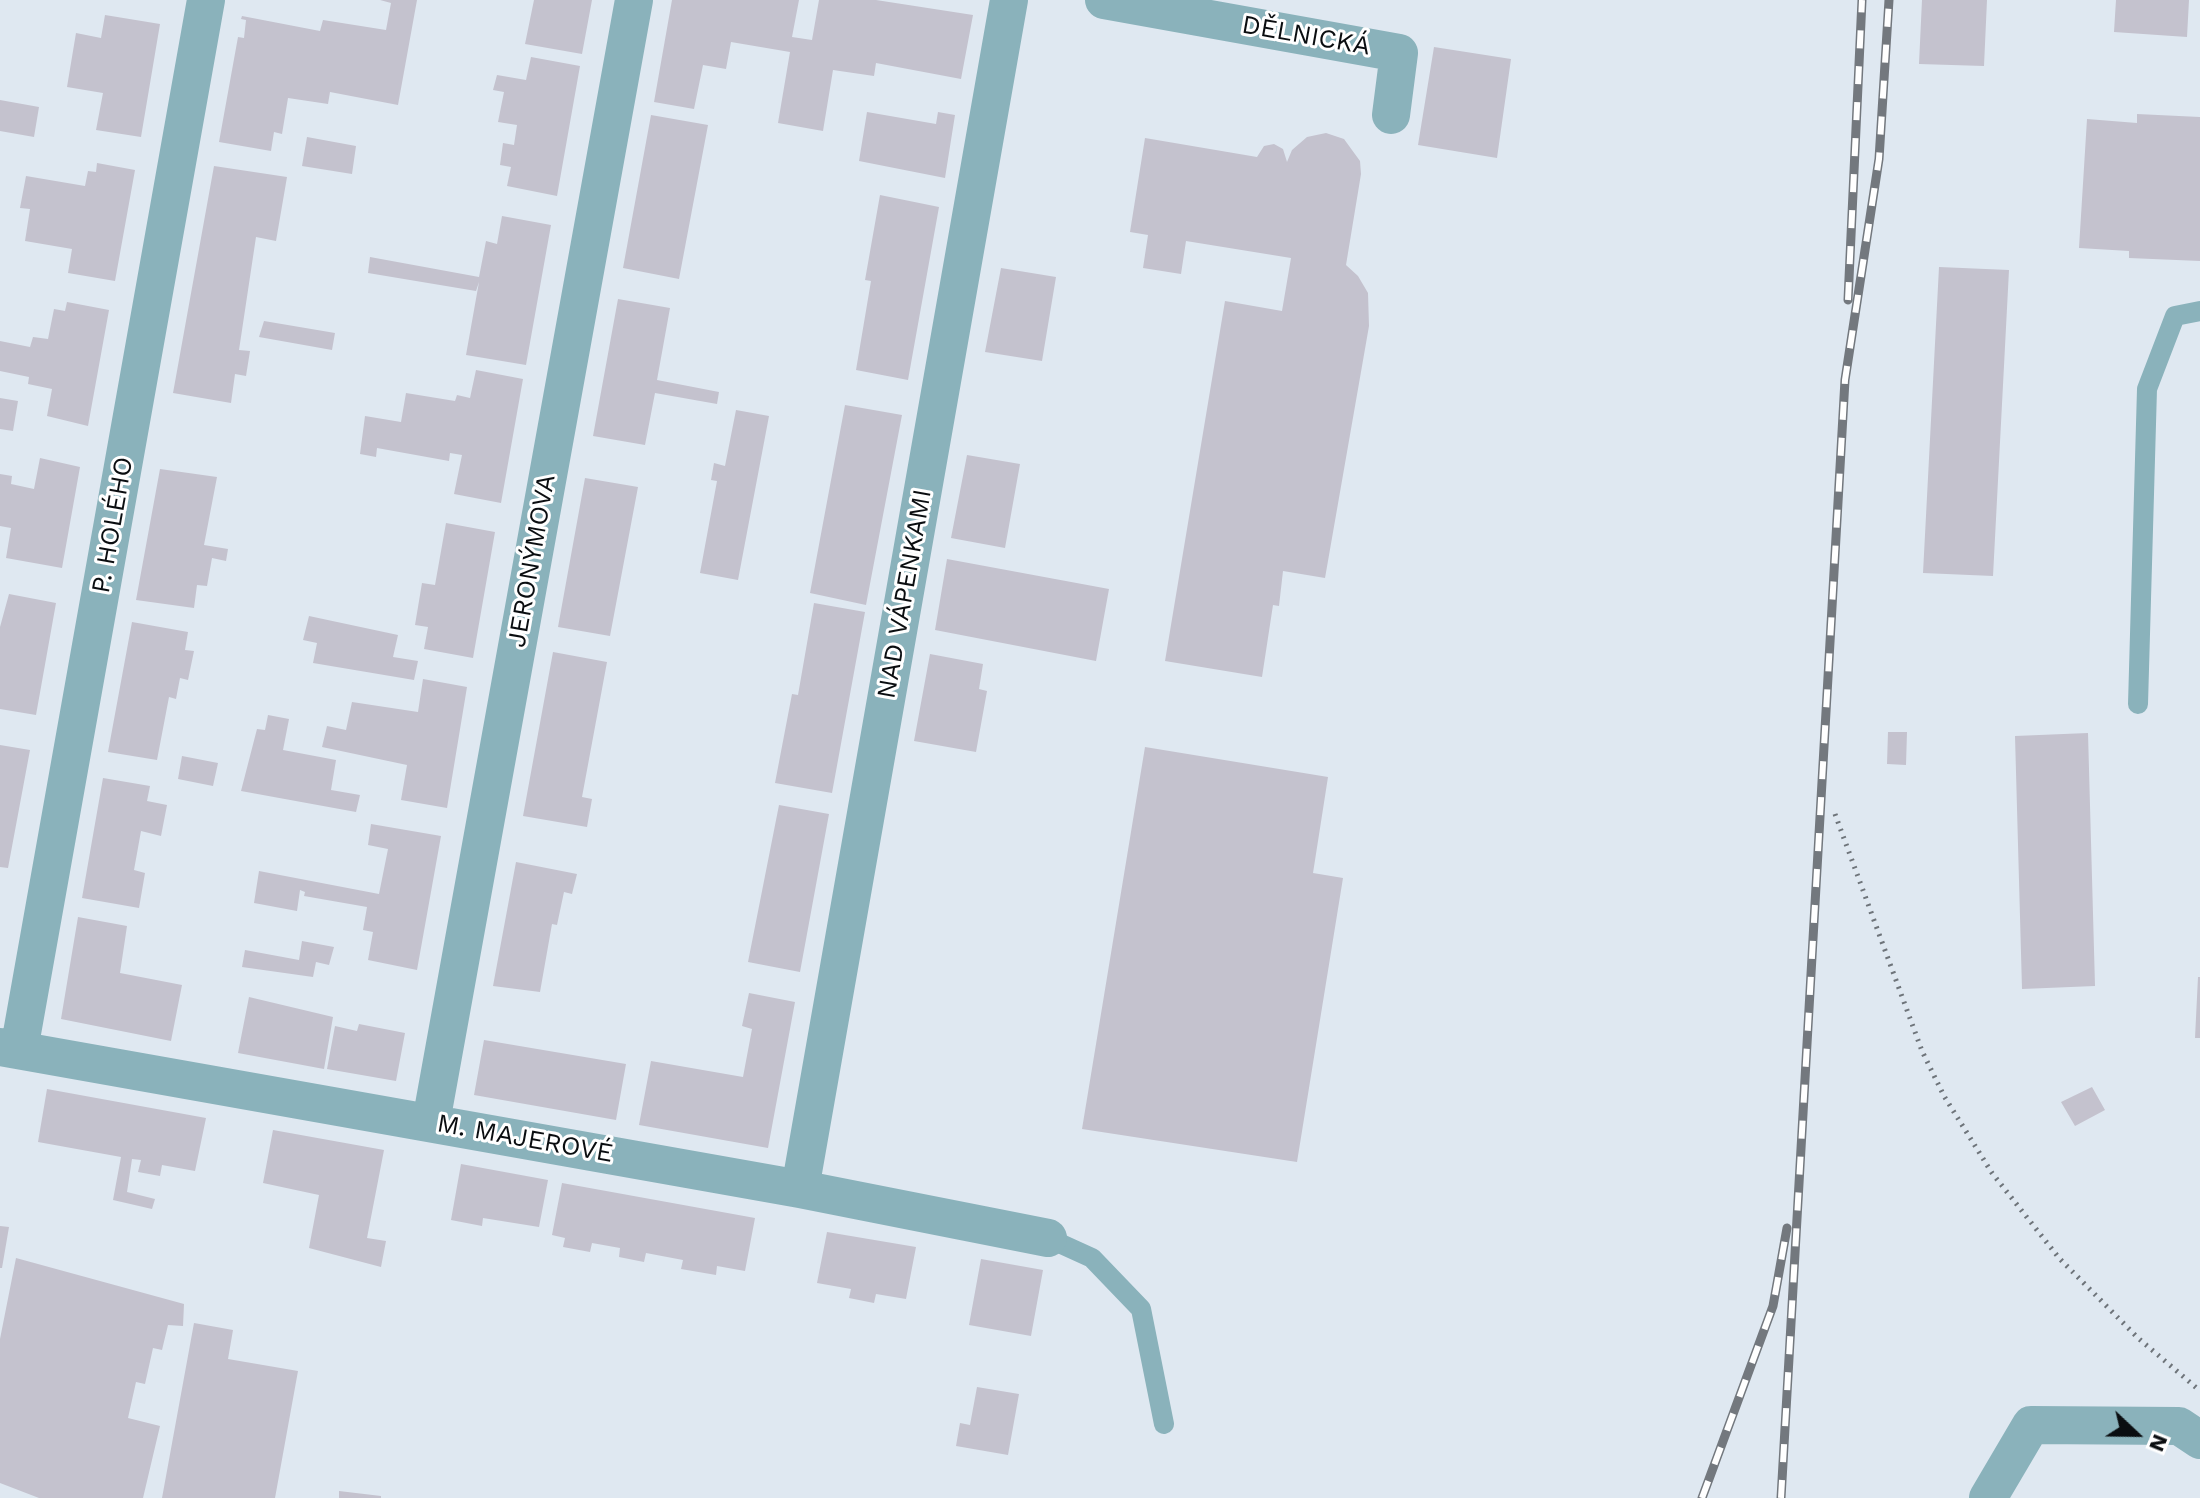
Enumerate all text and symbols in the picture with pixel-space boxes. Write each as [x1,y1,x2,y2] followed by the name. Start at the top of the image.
[1239,9,1373,63] street label: DĚLNICKÁ
[86,454,140,596] street label: P. HOLÉHO
[501,472,563,650] street label: JERONÝMOVA
[871,487,939,701] street label: NAD VÁPENKAMI
[435,1108,615,1170] street label: M. MAJEROVÉ
[2096,1394,2176,1474] north arrow
[2144,1431,2173,1455] text: N

